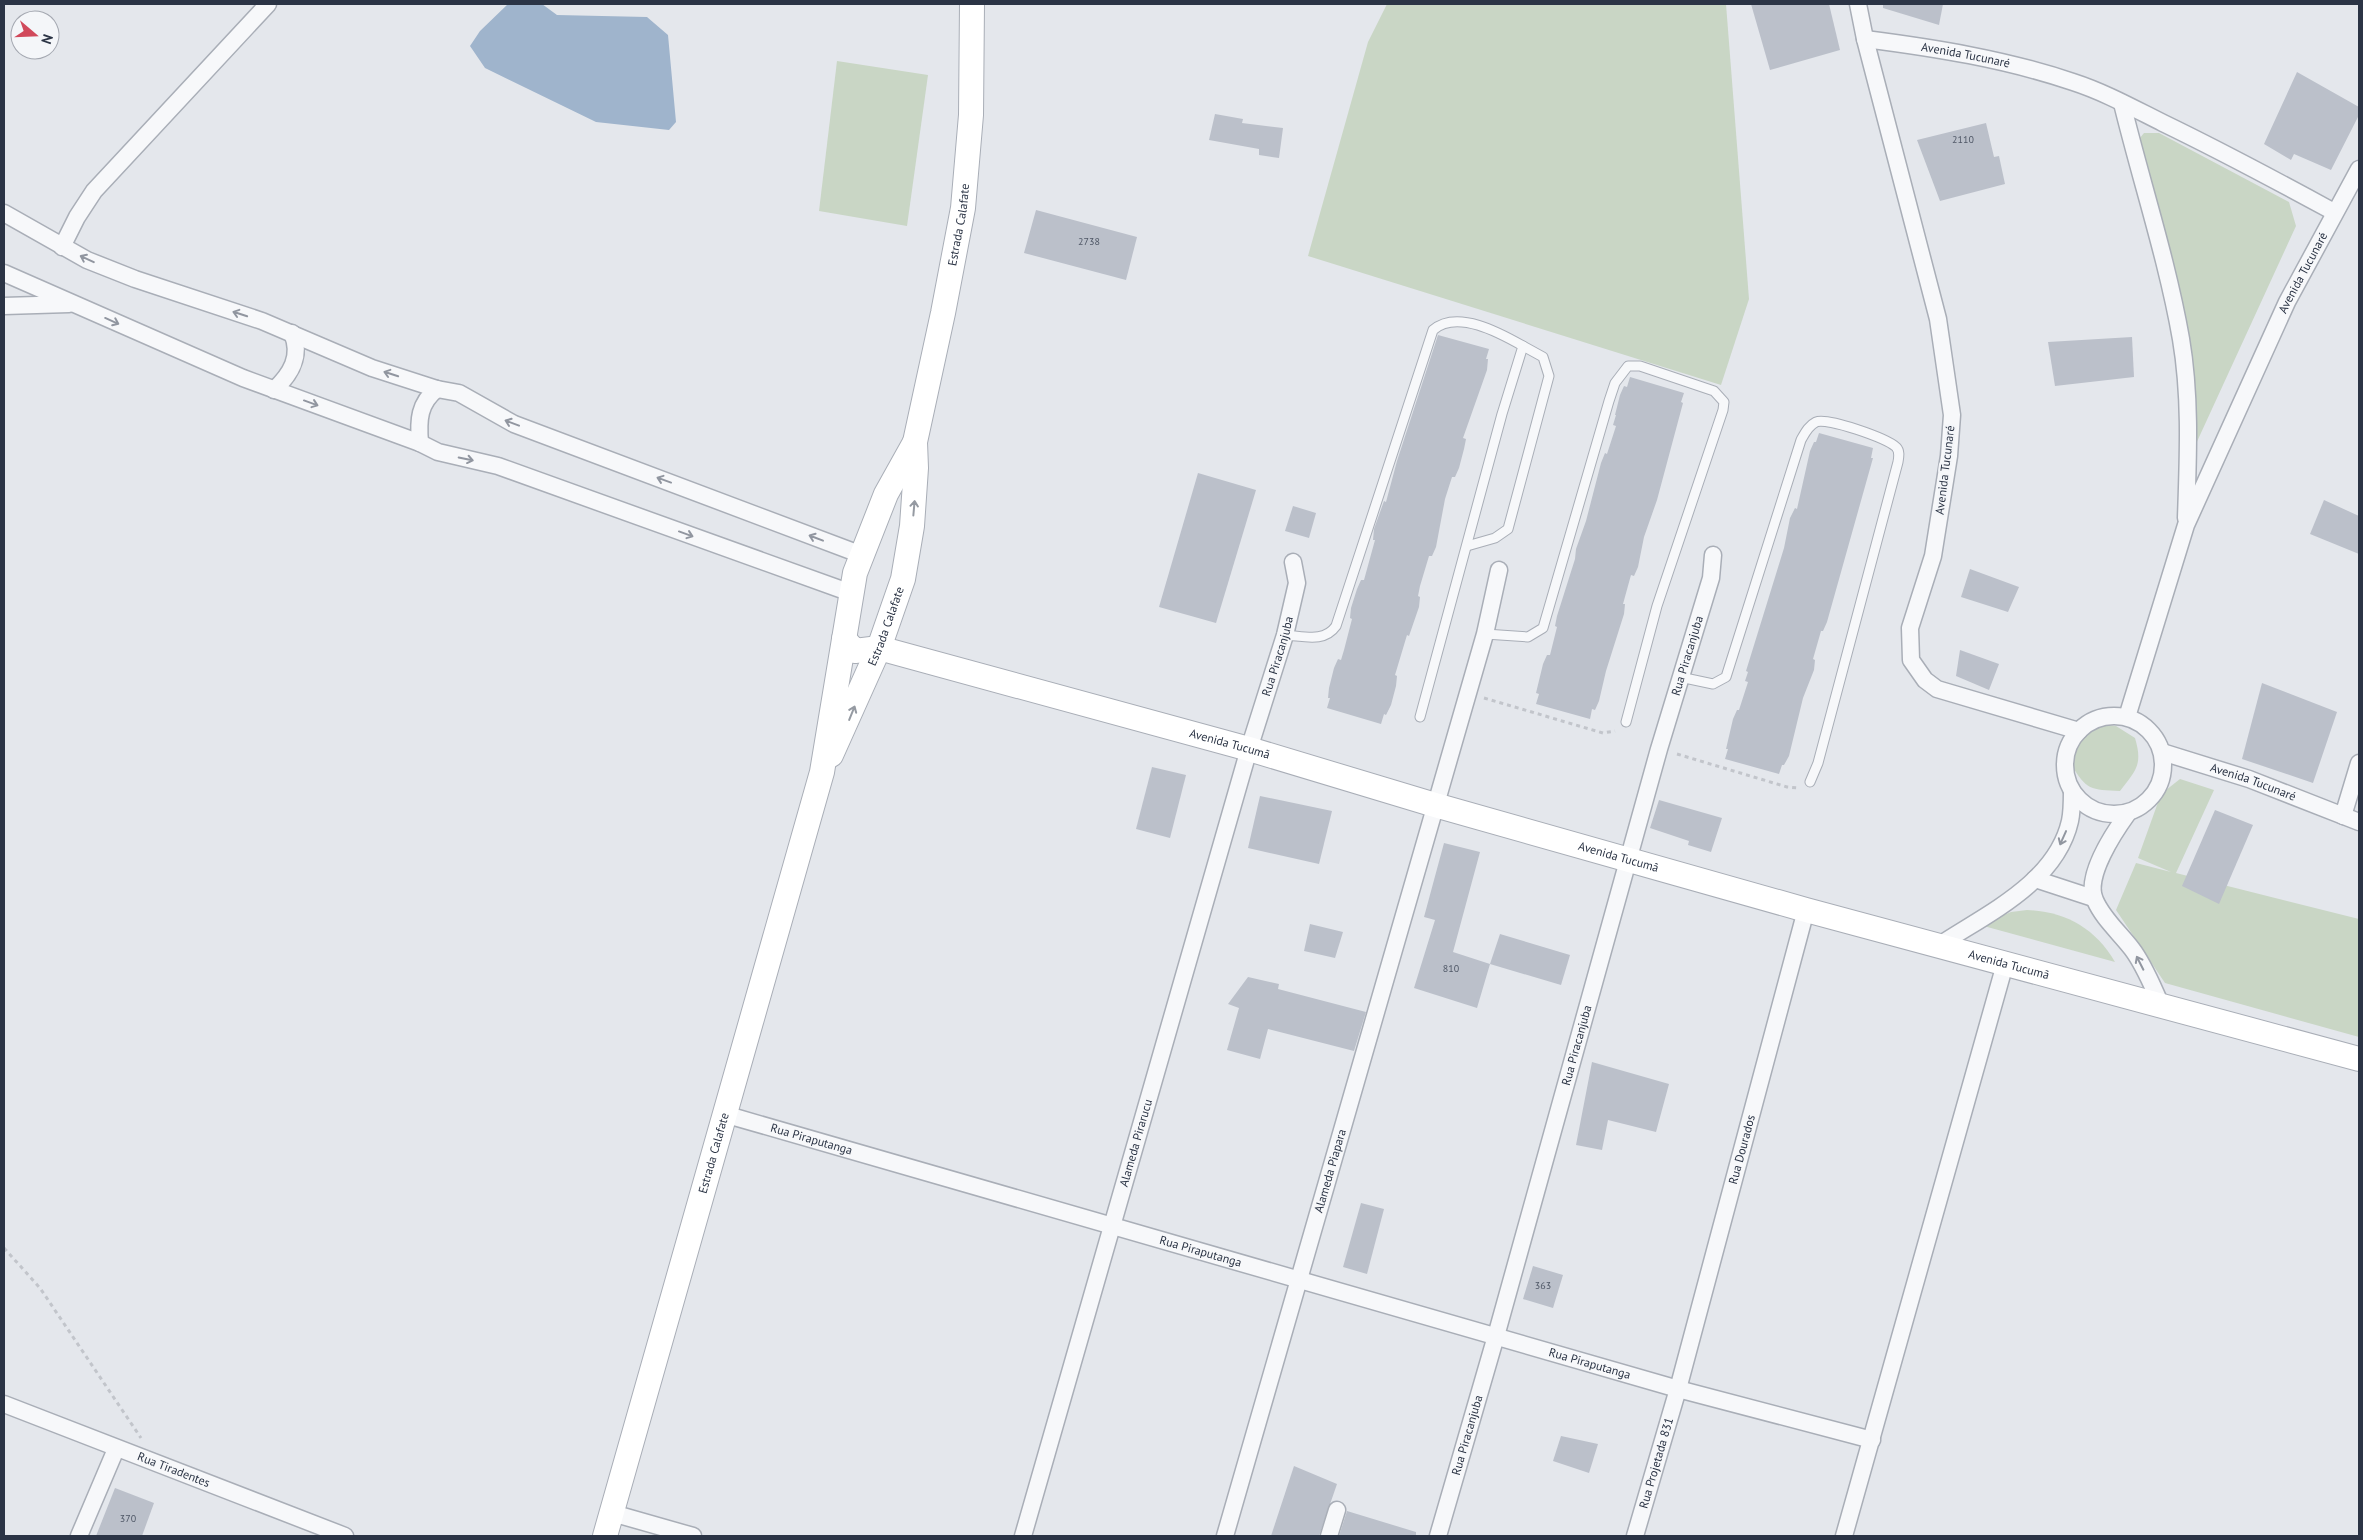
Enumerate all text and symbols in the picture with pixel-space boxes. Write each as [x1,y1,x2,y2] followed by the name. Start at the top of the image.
[10,10,60,60] north arrow
[37,32,57,47] text: N
[1920,39,2012,71] street label: Avenida Tucunaré
[1952,133,1974,146] house number: 2110
[944,183,972,267] street label: Estrada Calafate
[2275,229,2330,315] street label: Avenida Tucunaré
[1078,235,1100,248] house number: 2738
[80,254,95,263] one-way arrow
[232,308,248,318] one-way arrow
[104,316,119,326] one-way arrow
[383,368,399,378] one-way arrow
[303,399,318,408] one-way arrow
[505,418,520,428] one-way arrow
[1932,424,1957,515] street label: Avenida Tucunaré
[457,455,473,465] one-way arrow
[657,475,672,484] one-way arrow
[909,500,918,516] one-way arrow
[677,530,693,539] one-way arrow
[809,532,824,542] one-way arrow
[864,585,907,668] street label: Estrada Calafate
[1668,614,1706,697] street label: Rua Piracanjuba
[1258,615,1296,698] street label: Rua Piracanjuba
[848,705,857,720] one-way arrow
[1188,725,1272,762] street label: Avenida Tucumã
[2209,759,2298,804] street label: Avenida Tucunaré
[2058,830,2068,845] one-way arrow
[1577,838,1661,875] street label: Avenida Tucumã
[1967,946,2051,982] street label: Avenida Tucumã
[2135,956,2145,971] one-way arrow
[1443,962,1460,975] house number: 810
[1558,1003,1595,1087] street label: Rua Piracanjuba
[1116,1097,1155,1188] street label: Alameda Pirarucu
[695,1111,732,1195] street label: Estrada Calafate
[1725,1113,1758,1186] street label: Rua Dourados
[769,1120,854,1158] street label: Rua Piraputanga
[1311,1127,1349,1214] street label: Alameda Piapara
[1158,1232,1244,1270] street label: Rua Piraputanga
[1535,1279,1551,1292] house number: 363
[1547,1344,1633,1382] street label: Rua Piraputanga
[1448,1393,1486,1477] street label: Rua Piracanjuba
[1635,1416,1676,1510] street label: Rua Projetada 831
[136,1448,212,1490] street label: Rua Tiradentes
[120,1512,137,1525] house number: 370

